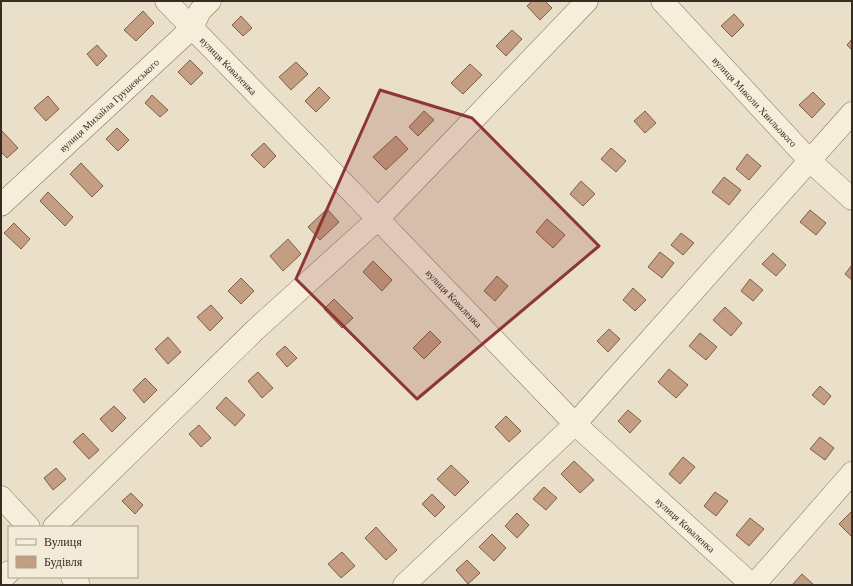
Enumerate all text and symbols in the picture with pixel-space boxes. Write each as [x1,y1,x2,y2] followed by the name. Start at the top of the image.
[198,35,259,97] street label: вулиця Коваленка
[710,55,799,149] street label: вулиця Миколи Хвильового
[57,57,161,154] street label: вулиця Михайла Грушевського
[423,267,484,330] street label: вулиця Коваленка
[653,495,718,555] street label: вулиця Коваленка
[8,526,138,578] legend
[44,535,82,549] text: Вулиця
[44,555,83,569] text: Будівля

